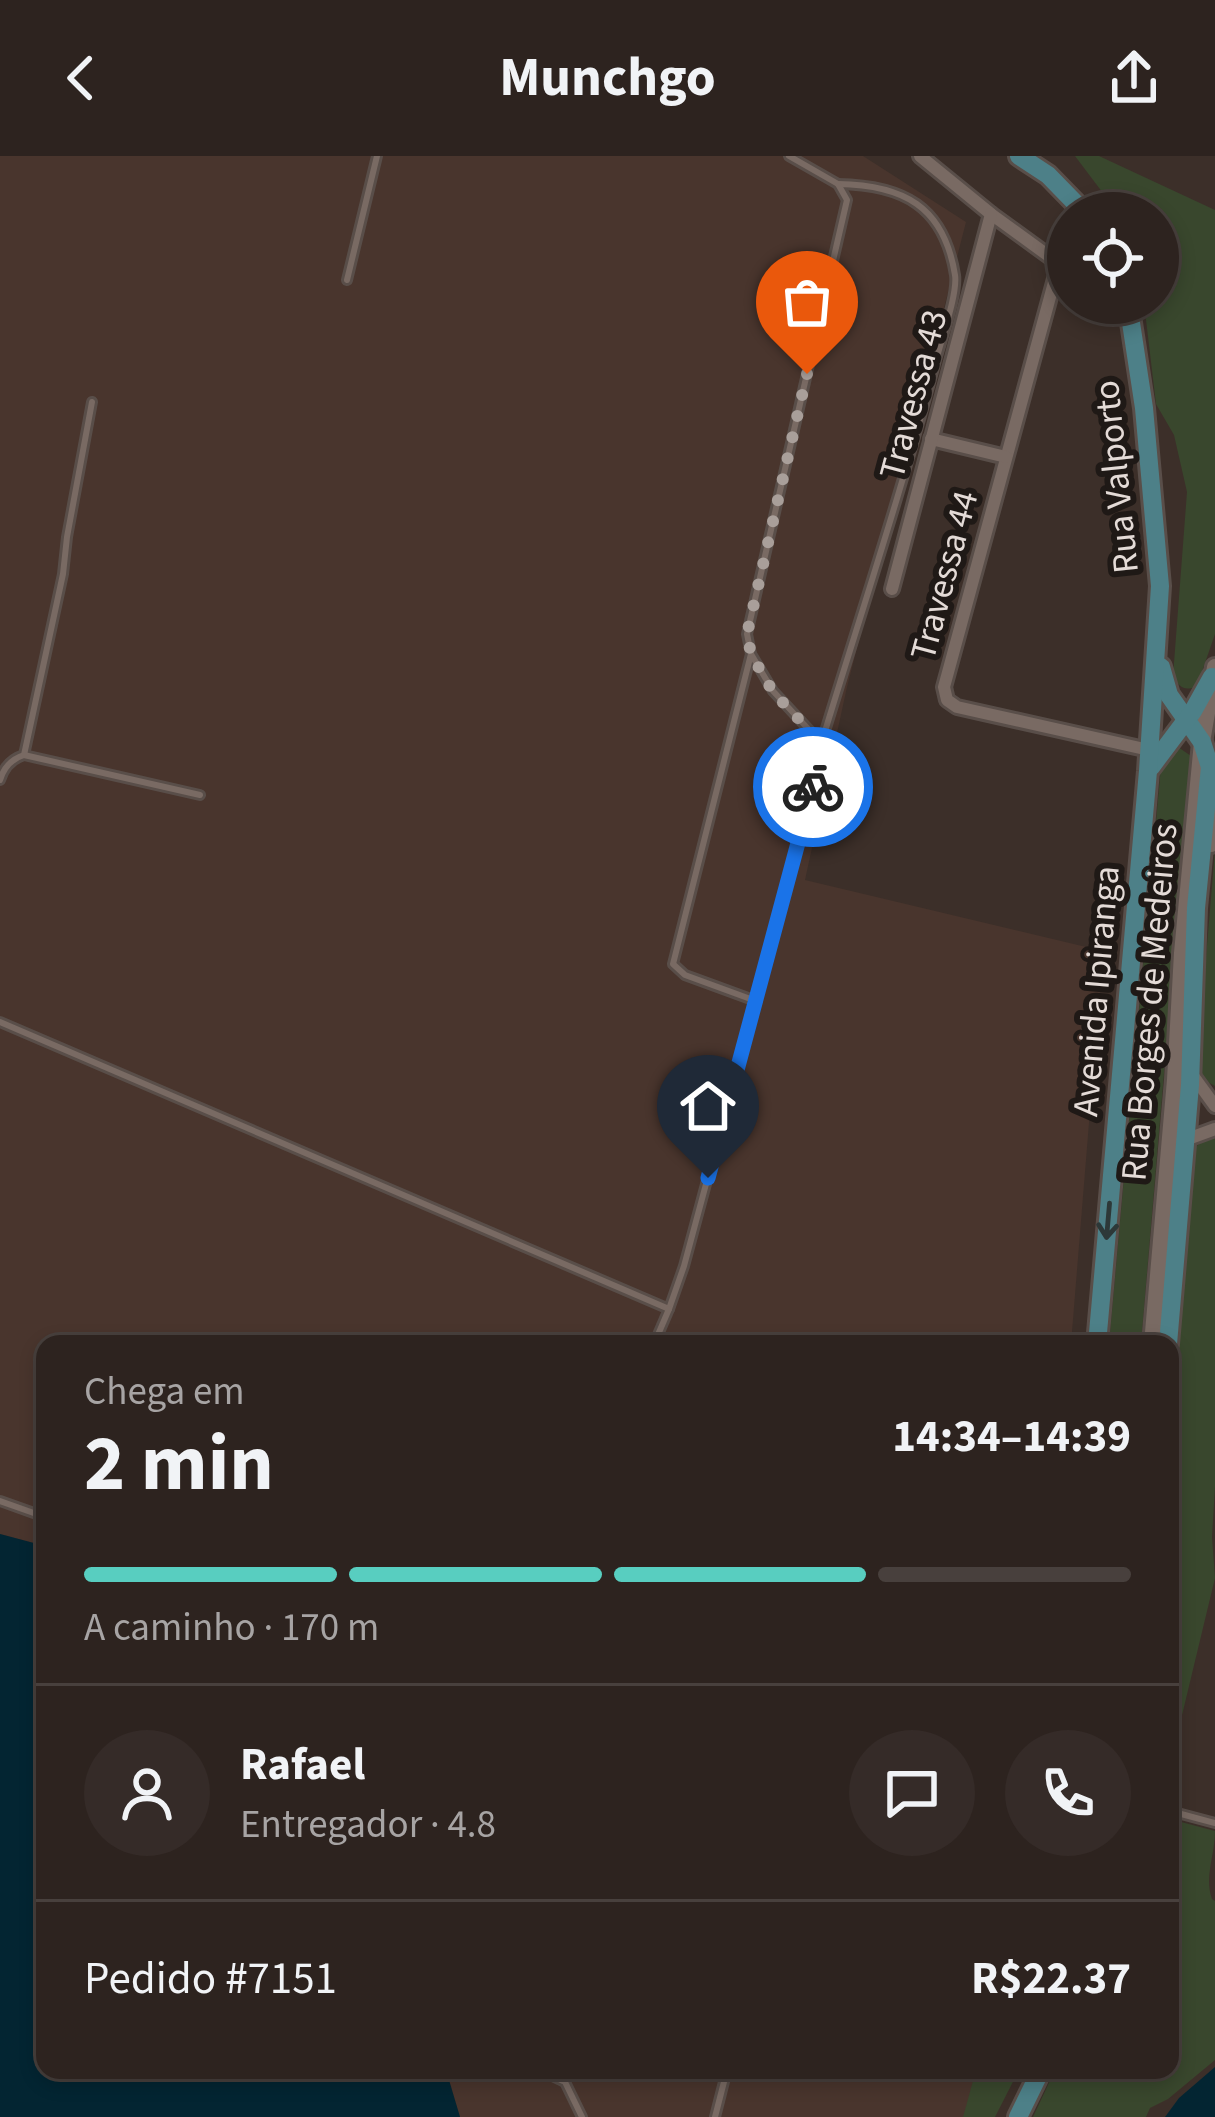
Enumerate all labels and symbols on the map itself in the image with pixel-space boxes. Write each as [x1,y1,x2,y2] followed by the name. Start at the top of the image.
[756,251,858,374] pin
[866,304,961,485] street label: Travessa 43
[1081,378,1152,576] street label: Rua Valporto
[897,485,992,666] street label: Travessa 44
[753,727,873,847] courier
[1108,821,1191,1183] street label: Rua Borges de Medeiros
[1060,864,1133,1118] street label: Avenida Ipiranga
[657,1055,759,1178] pin
[1096,1201,1119,1240] one-way arrow

